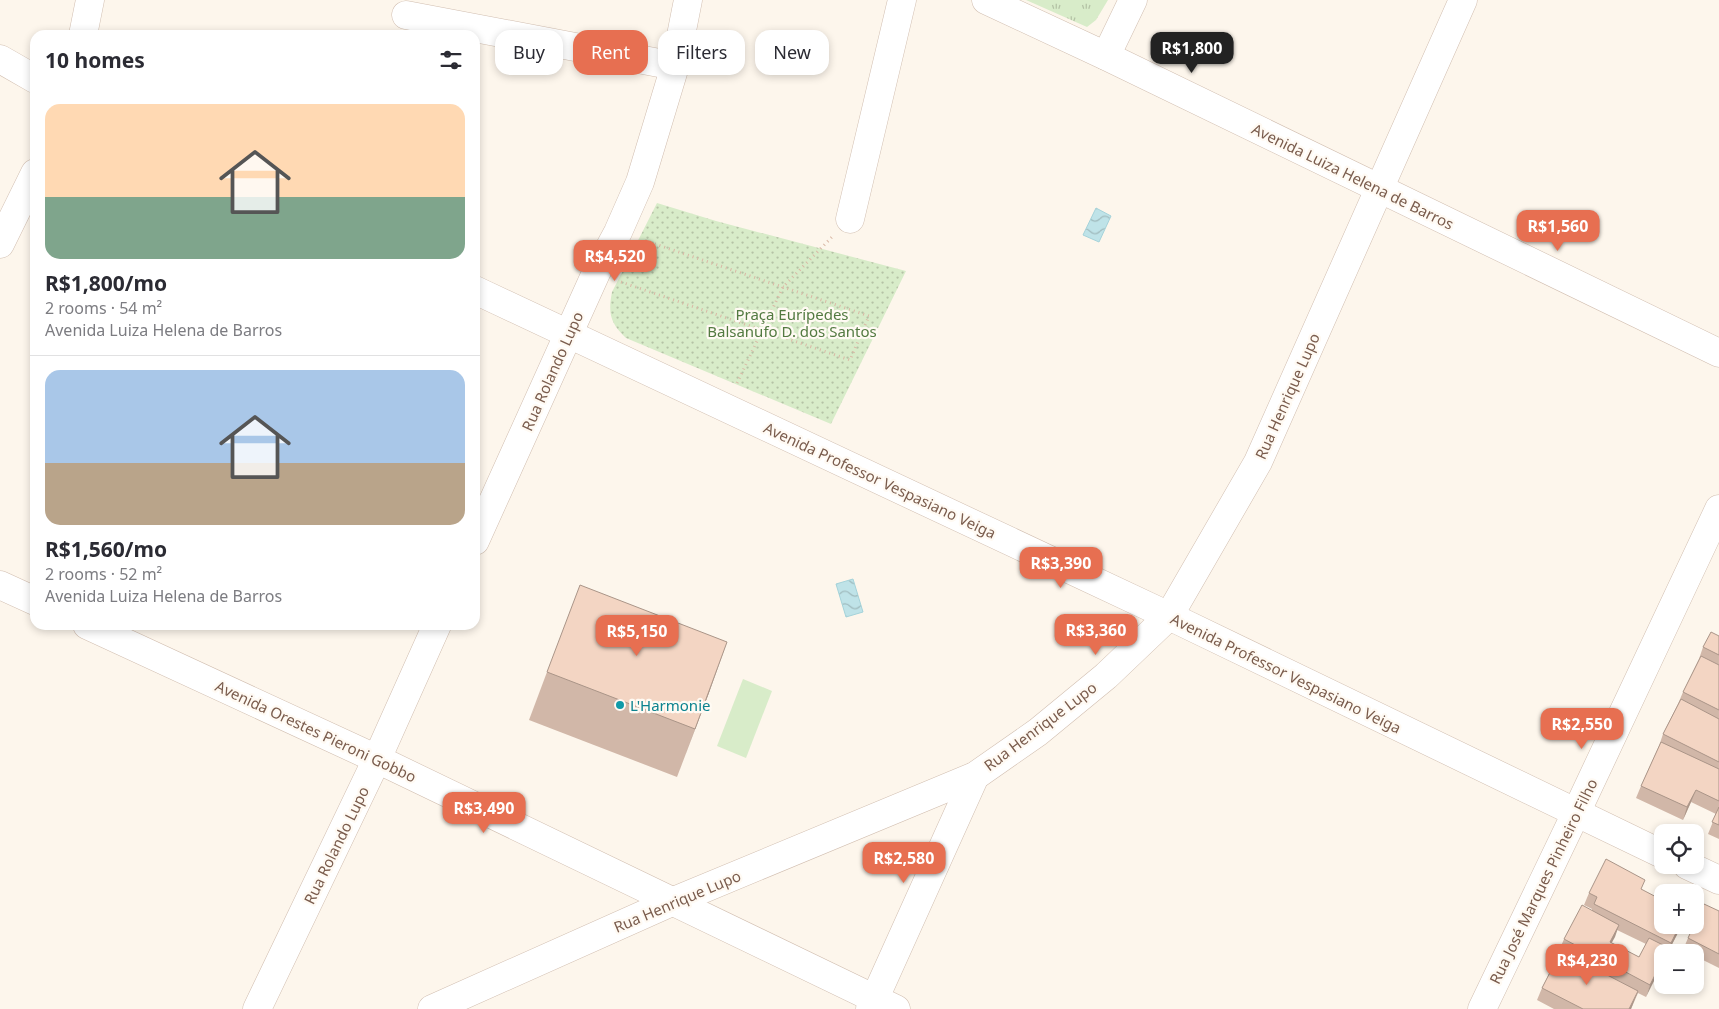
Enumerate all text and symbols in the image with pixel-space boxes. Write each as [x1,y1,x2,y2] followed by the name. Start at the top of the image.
[495,30,563,75] chip: Buy
[573,30,648,75] chip: Rent
[658,30,745,75] chip: Filters
[755,30,829,75] chip: New
[1146,32,1238,74] pin: R$1,800
[1162,37,1222,59] text: R$1,800
[45,46,145,74] text: 10 homes
[437,46,465,74] icon: filters
[1249,118,1457,234] street label: Avenida Luiza Helena de Barros
[210,137,300,227] icon: home
[1512,210,1604,252] pin: R$1,560
[1528,215,1588,237] text: R$1,560
[569,240,661,282] pin: R$4,520
[585,245,645,267] text: R$4,520
[45,269,167,297] text: R$1,800/mo
[45,297,162,319] text: 2 rooms · 54 m²
[707,304,877,341] park label: Praça Eurípedes Balsanufo D. dos Santos
[517,308,587,434] street label: Rua Rolando Lupo
[45,319,282,341] text: Avenida Luiza Helena de Barros
[1250,330,1324,462] street label: Rua Henrique Lupo
[210,402,300,492] icon: home
[761,417,999,543] street label: Avenida Professor Vespasiano Veiga
[45,535,167,563] text: R$1,560/mo
[1015,546,1107,589] pin: R$3,390
[1031,552,1091,574] text: R$3,390
[45,563,162,585] text: 2 rooms · 52 m²
[45,585,282,607] text: Avenida Luiza Helena de Barros
[1168,608,1404,738] street label: Avenida Professor Vespasiano Veiga
[591,614,683,657] pin: R$5,150
[1050,614,1142,656] pin: R$3,360
[1066,619,1126,641] text: R$3,360
[607,620,667,642] text: R$5,150
[212,676,420,786] street label: Avenida Orestes Pieroni Gobbo
[980,677,1100,775] street label: Rua Henrique Lupo
[630,695,710,715] place label: L'Harmonie
[614,699,626,711] marker: L'Harmonie
[1536,708,1628,750] pin: R$2,550
[1552,713,1612,735] text: R$2,550
[1484,775,1602,987] street label: Rua José Marques Pinheiro Filho
[299,783,373,907] street label: Rua Rolando Lupo
[438,792,530,834] pin: R$3,490
[454,797,514,819] text: R$3,490
[1654,824,1704,994] map controls
[1654,824,1704,874] button: locate
[858,842,950,884] pin: R$2,580
[874,847,934,869] text: R$2,580
[610,865,744,937] street label: Rua Henrique Lupo
[1654,884,1704,934] button: +
[1541,944,1633,986] pin: R$4,230
[1654,944,1704,994] button: −
[1557,949,1617,971] text: R$4,230

